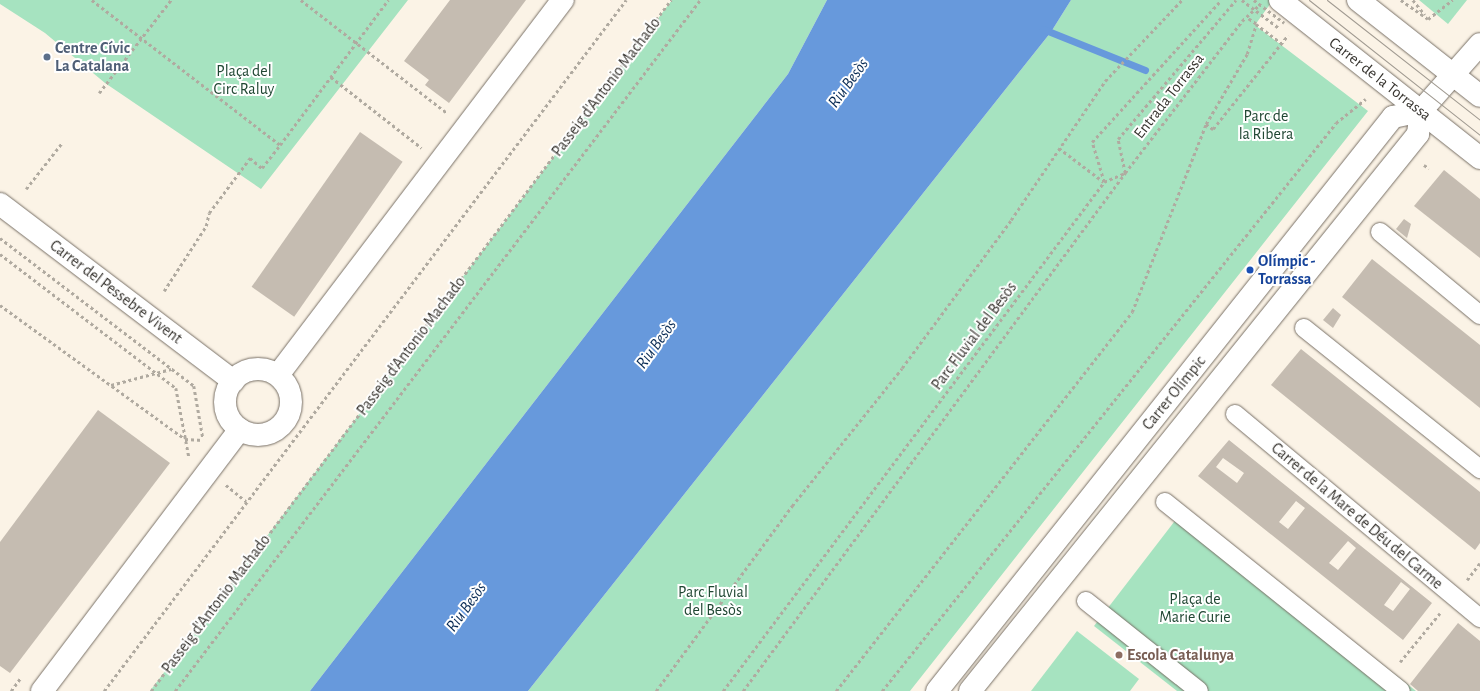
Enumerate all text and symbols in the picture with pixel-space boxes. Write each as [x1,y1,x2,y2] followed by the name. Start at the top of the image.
[547,14,665,160] street label: Passeig d'Antonio Machado
[1325,33,1435,125] street label: Carrer de la Torrassa
[55,38,130,76] place label: Centre Cívic La Catalana
[1130,50,1208,142] street label: Entrada Torrassa
[42,52,52,62] marker: Centre Cívic La Catalana
[823,54,873,112] water label: Riu Besòs
[214,61,274,99] park label: Plaça del Circ Raluy
[1239,106,1293,144] park label: Parc de la Ribera
[46,236,186,348] street label: Carrer del Pessebre Vivent
[1258,251,1315,289] place label: Olímpic - Torrassa
[1245,265,1255,275] marker: Olímpic - Torrassa
[352,273,470,419] street label: Passeig d'Antonio Machado
[927,278,1021,394] street label: Parc Fluvial del Besòs
[631,315,681,373] water label: Riu Besòs
[1138,352,1210,434] street label: Carrer Olímpic
[1267,439,1447,593] street label: Carrer de la Mare de Déu del Carme
[157,531,275,677] street label: Passeig d'Antonio Machado
[441,578,491,636] water label: Riu Besòs
[678,582,748,620] park label: Parc Fluvial del Besòs
[1159,589,1231,627] park label: Plaça de Marie Curie
[1127,645,1234,665] place label: Escola Catalunya
[1114,650,1124,660] marker: Escola Catalunya

